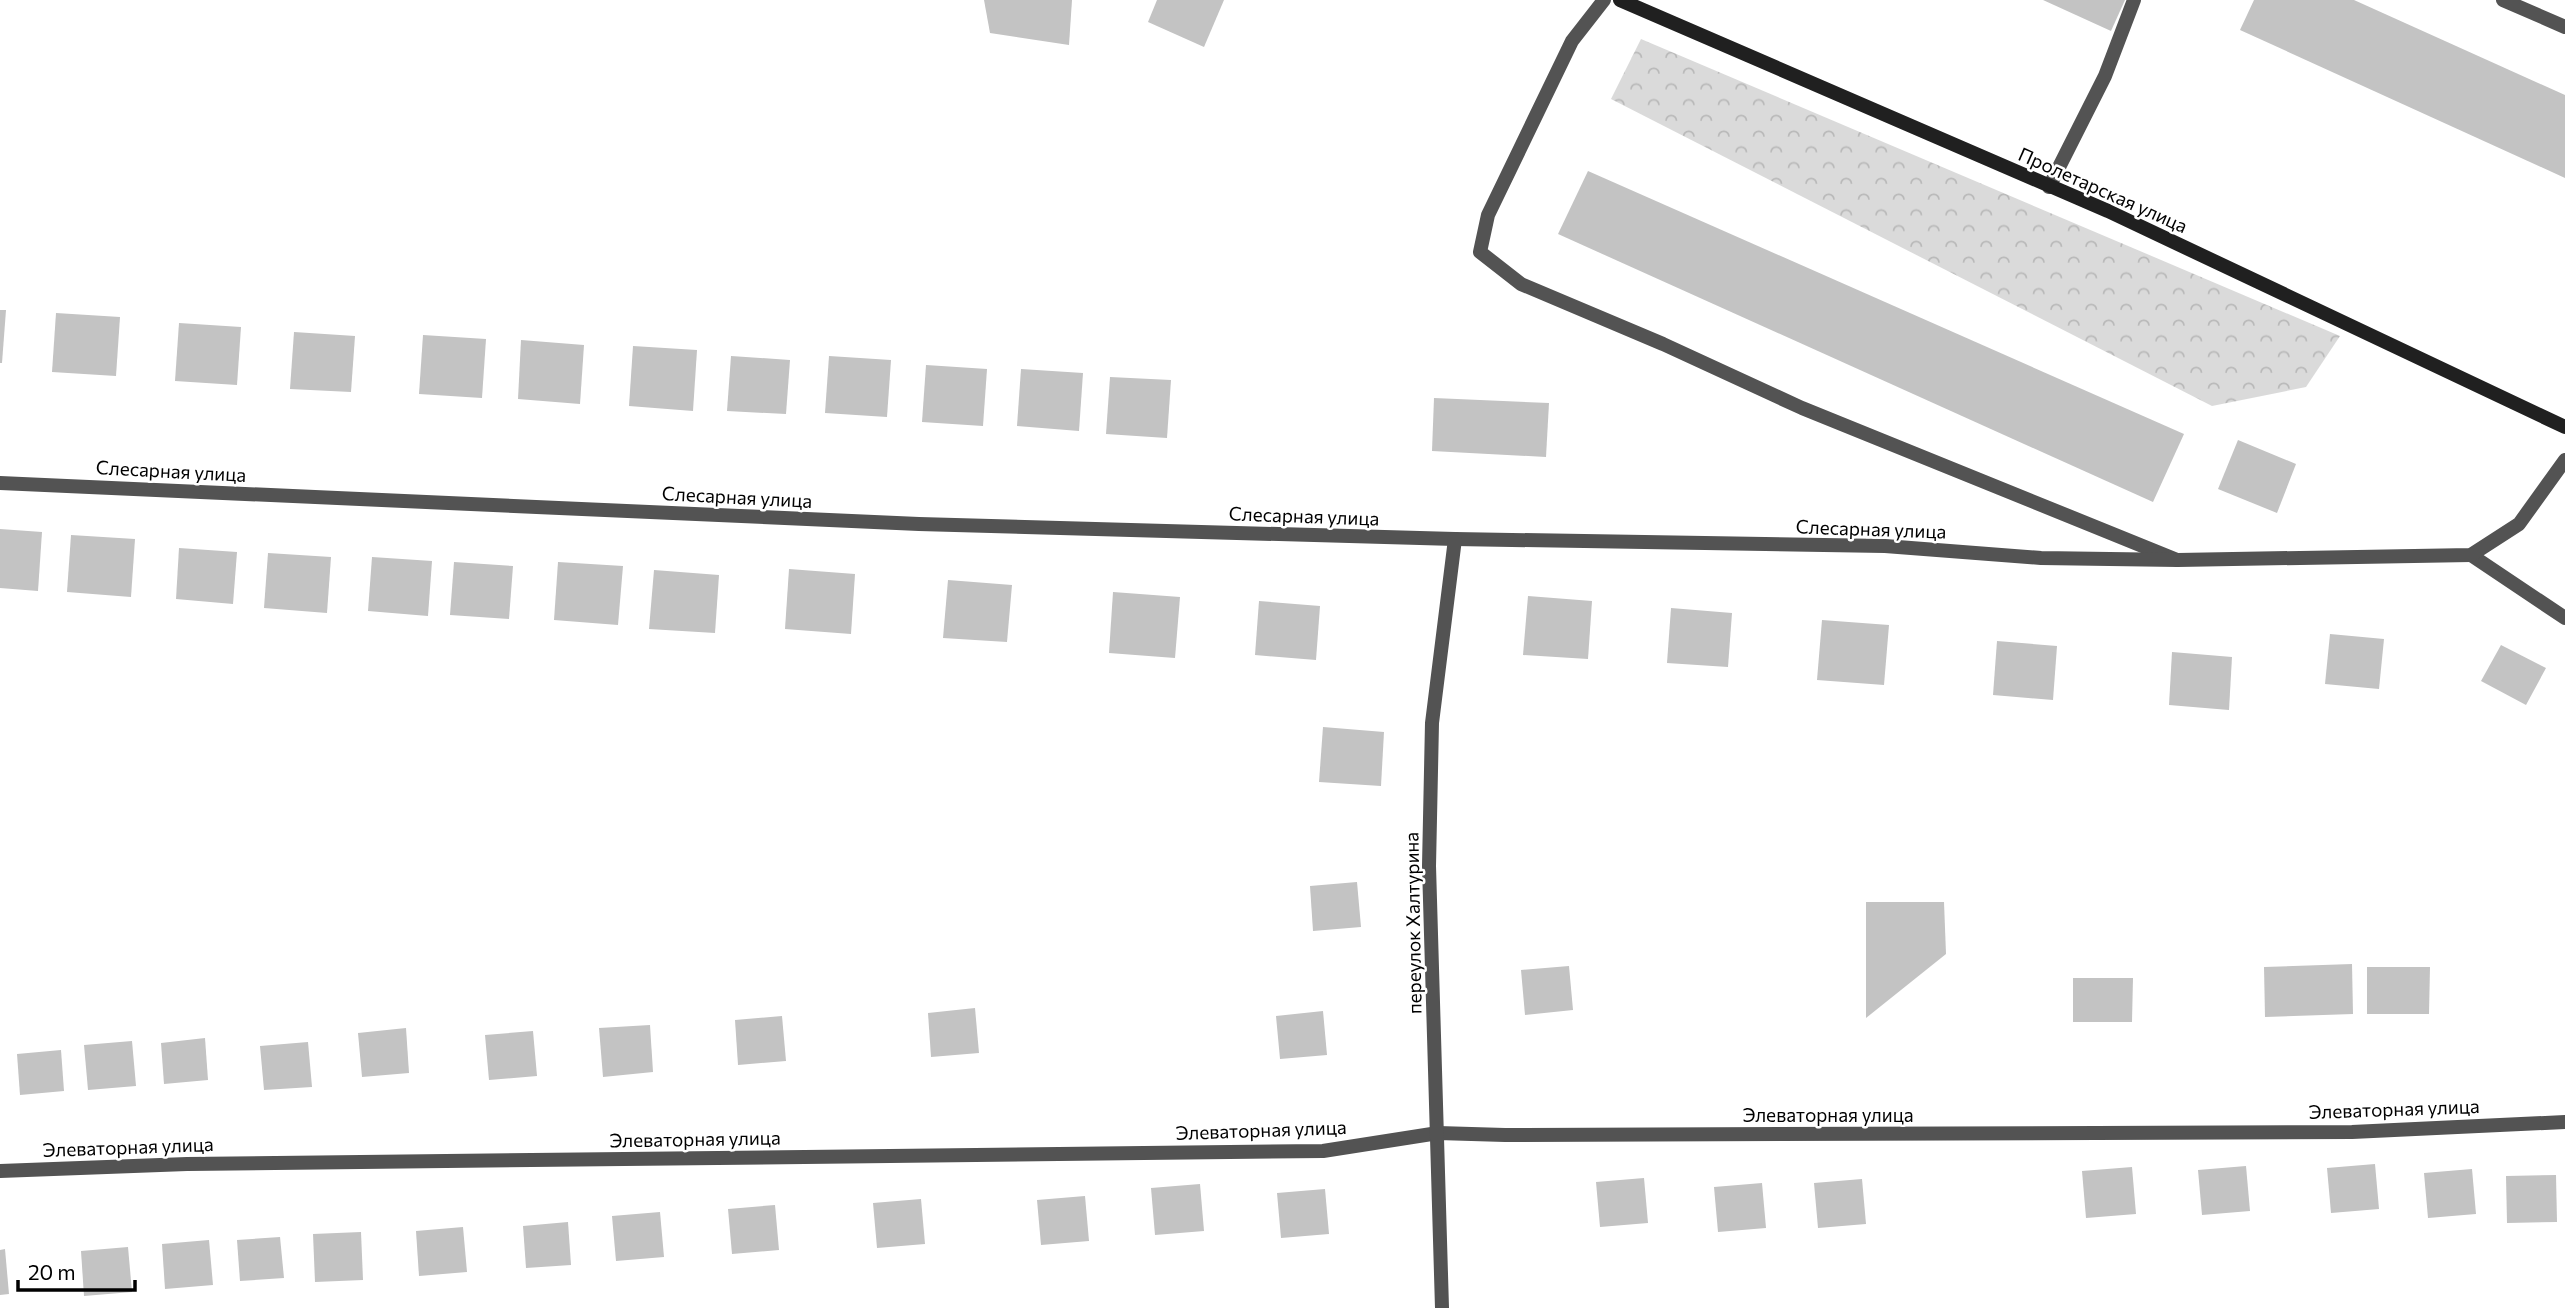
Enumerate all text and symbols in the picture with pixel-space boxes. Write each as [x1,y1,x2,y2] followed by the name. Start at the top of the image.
[2015,142,2191,237] street label: Пролетарская улица
[95,455,247,486] street label: Слесарная улица
[661,481,813,512] street label: Слесарная улица
[1228,501,1380,530] street label: Слесарная улица
[1795,514,1947,543] street label: Слесарная улица
[1399,832,1426,1014] street label: переулок Халтурина
[2308,1094,2480,1123] street label: Элеваторная улица
[1742,1103,1914,1126] street label: Элеваторная улица
[1175,1115,1347,1144] street label: Элеваторная улица
[609,1126,781,1151] street label: Элеваторная улица
[42,1132,214,1161] street label: Элеваторная улица
[18,1248,135,1292] scale bar
[28,1259,76,1284] text: 20 m

